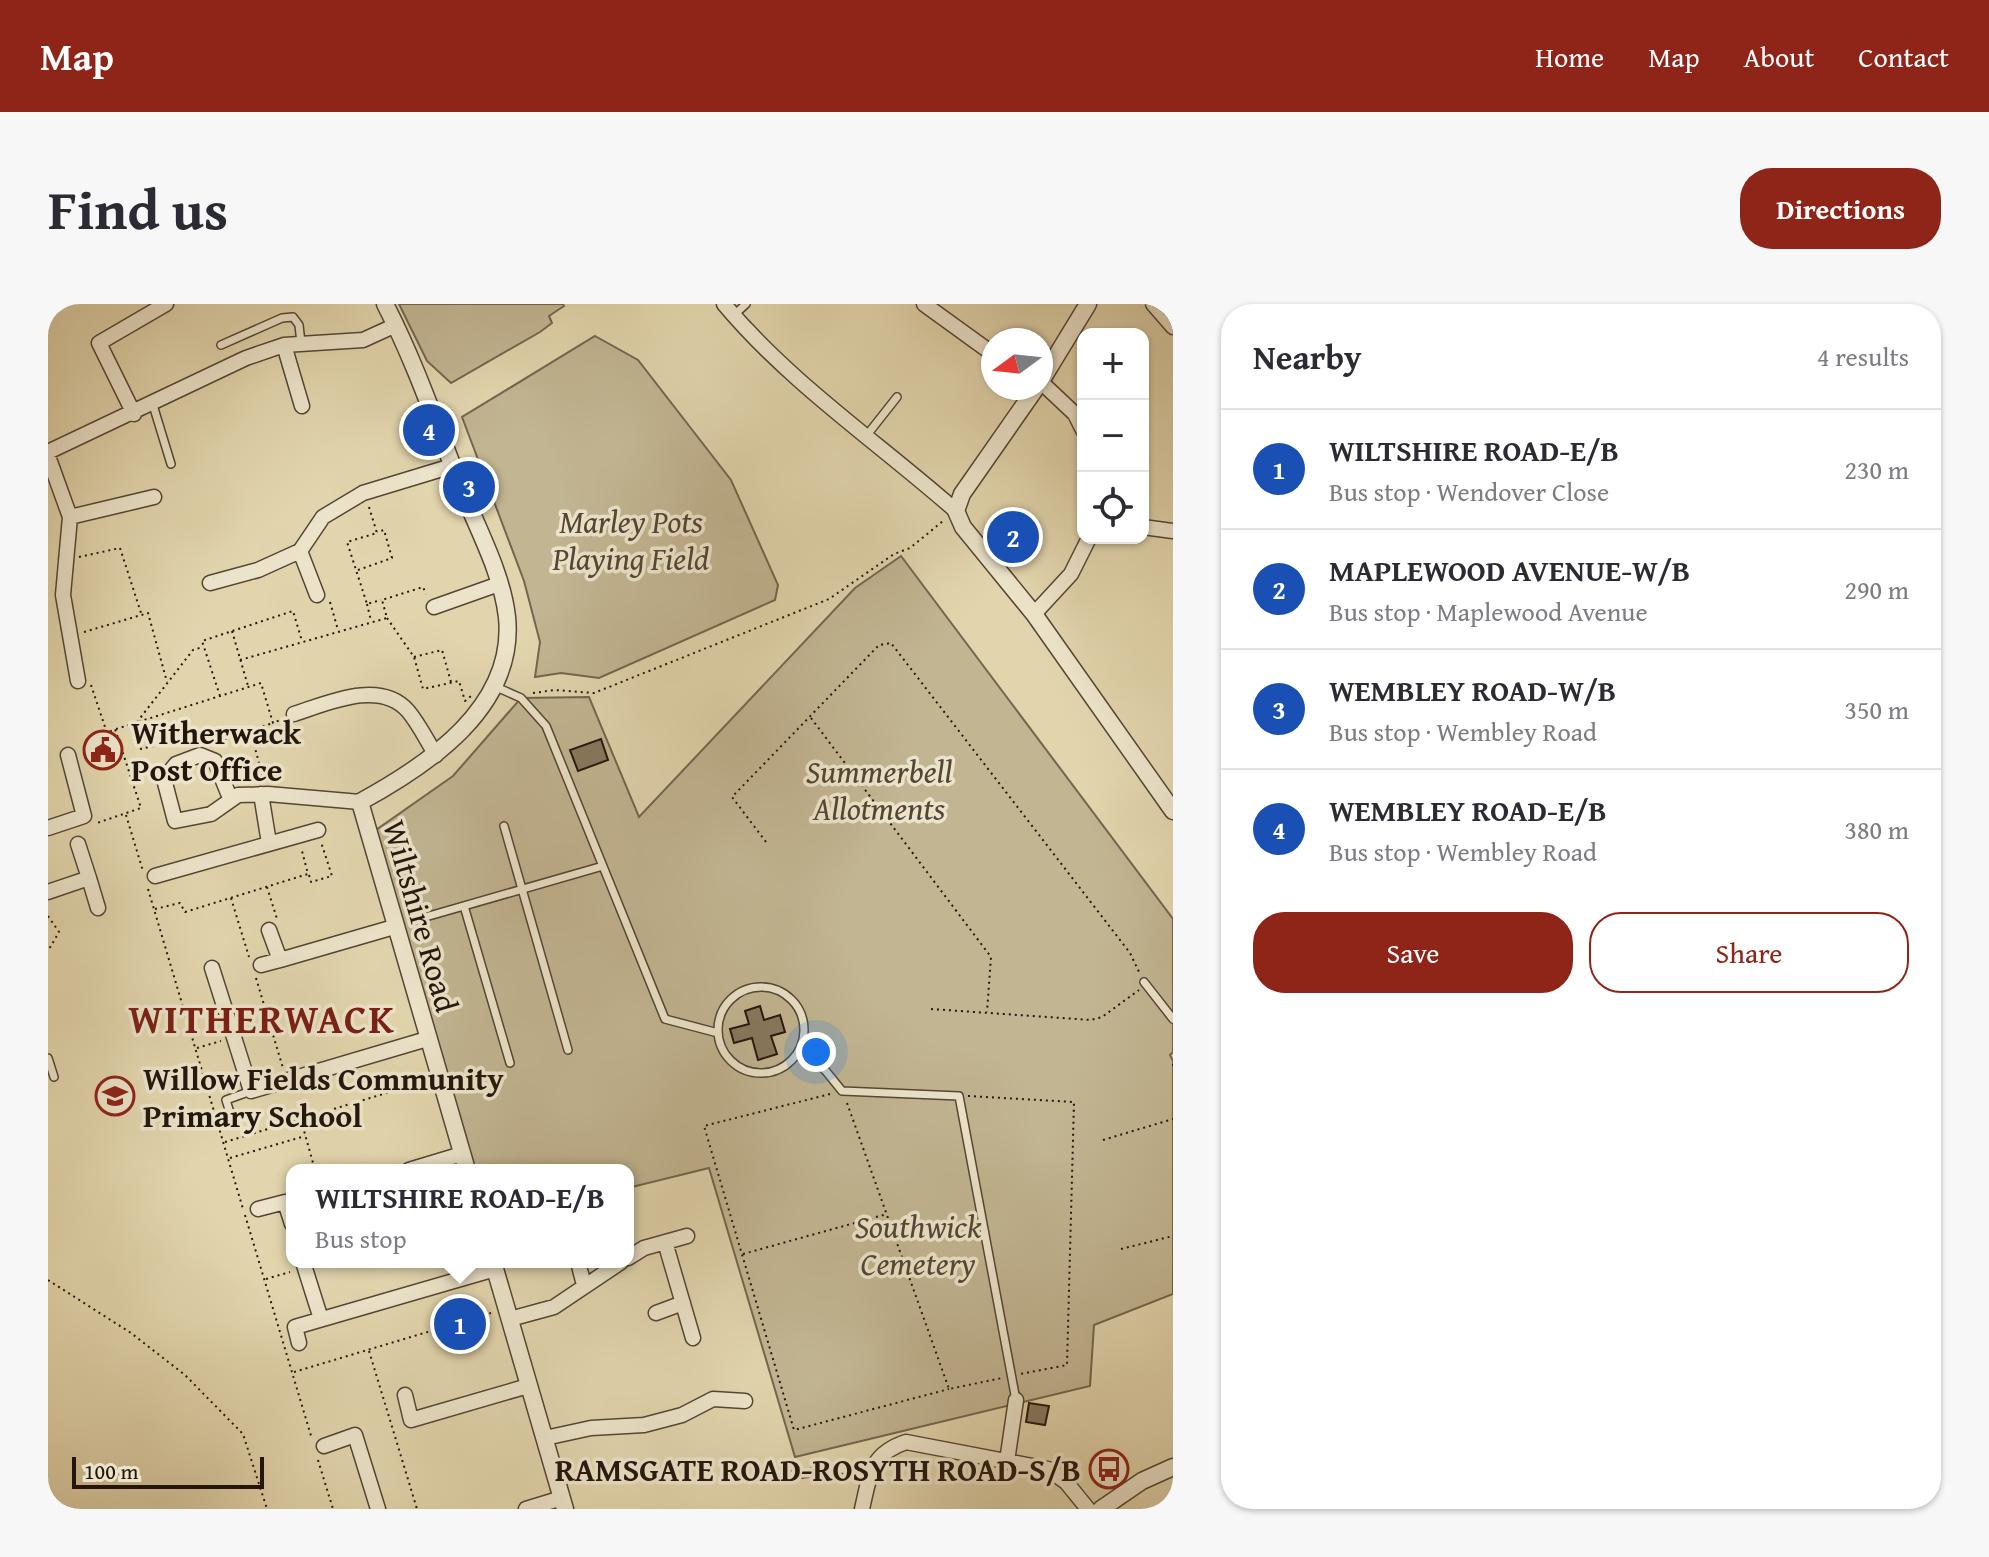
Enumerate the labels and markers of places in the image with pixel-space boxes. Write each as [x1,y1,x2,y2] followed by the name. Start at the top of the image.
[403,400,455,460] pin: 4
[443,457,495,517] pin: 3
[987,507,1039,567] pin: 2
[131,709,302,793] place label: Witherwack Post Office
[82,729,124,771] public building icon: Witherwack Post Office
[143,1055,504,1139] place label: Willow Fields Community Primary School
[94,1075,136,1117] school or university icon: Willow Fields Community Primary School
[434,1294,486,1354] pin: 1
[555,1446,1081,1493] place label: RAMSGATE ROAD-ROSYTH ROAD-S/B
[1088,1448,1130,1490] bus stop icon: RAMSGATE ROAD-ROSYTH ROAD-S/B

